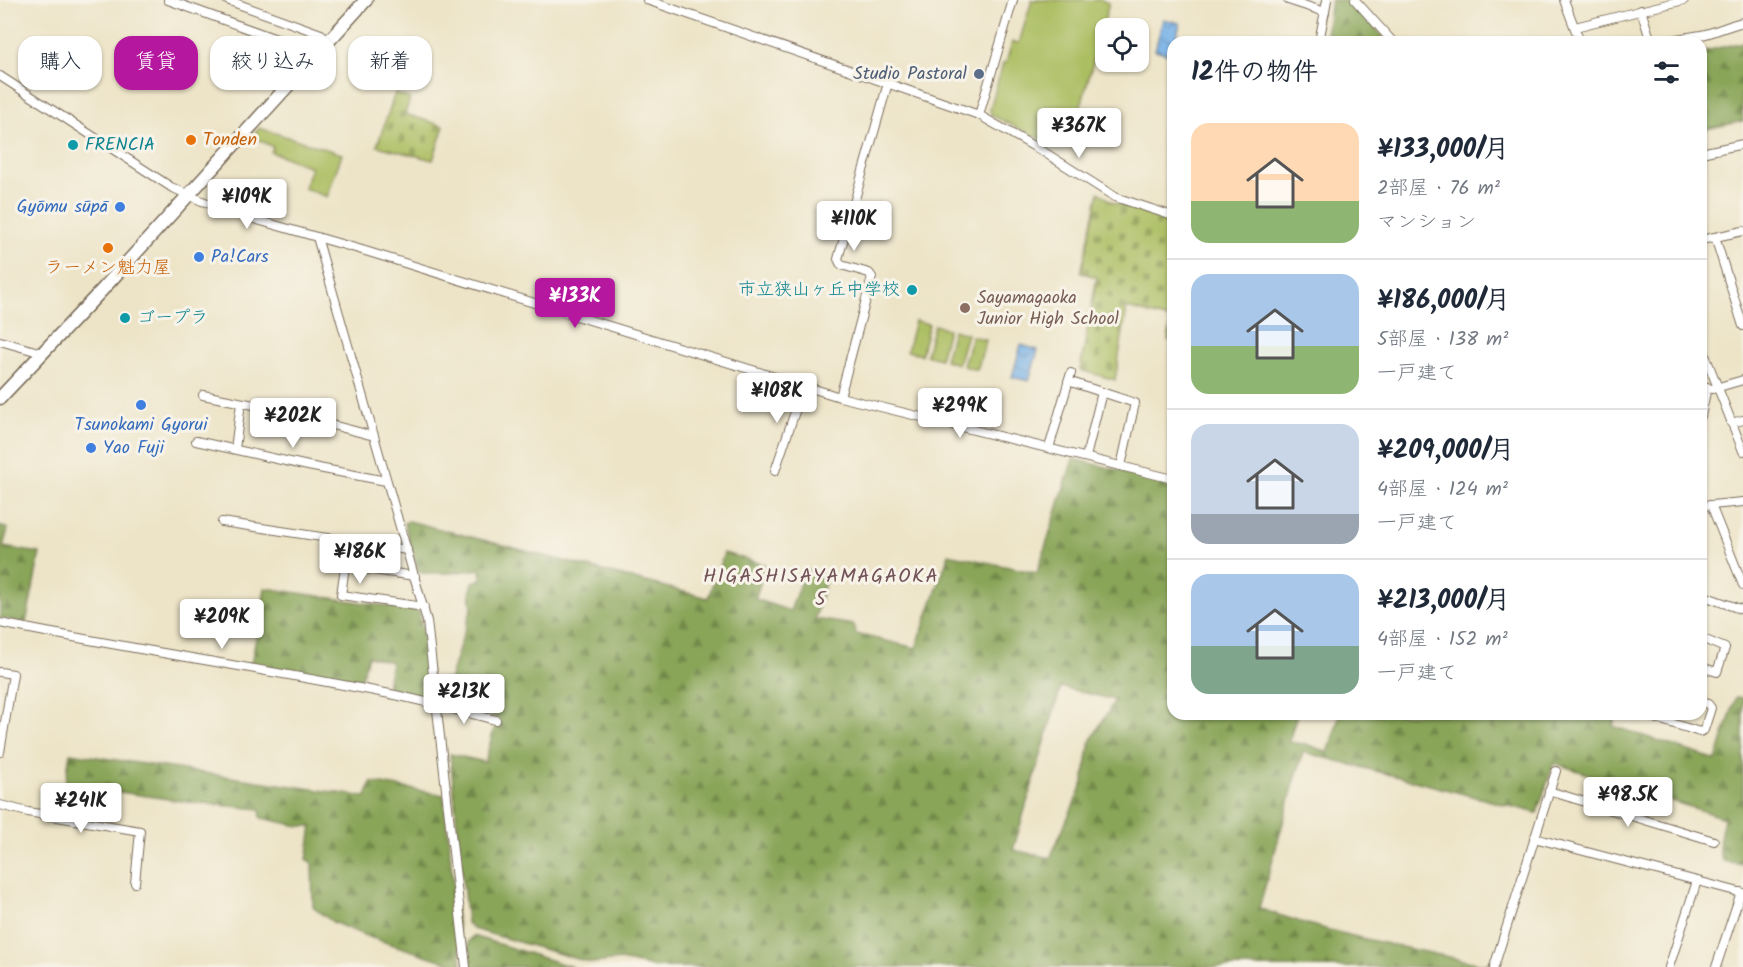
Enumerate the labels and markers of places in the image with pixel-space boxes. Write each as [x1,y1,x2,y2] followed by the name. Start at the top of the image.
[853,60,968,89] place label: Studio Pastoral
[972,67,986,81] marker: Studio Pastoral
[1037,108,1121,159] pin: ¥367K
[203,126,257,155] place label: Tonden
[85,131,155,160] place label: FRENCIA
[184,133,198,147] marker: Tonden
[66,138,80,152] marker: FRENCIA
[205,179,289,230] pin: ¥109K
[17,193,110,222] place label: Gyōmu sūpā
[113,200,127,214] marker: Gyōmu sūpā
[812,201,896,252] pin: ¥110K
[101,241,115,255] marker: ラーメン魁力屋
[211,243,269,272] place label: Pa!Cars
[192,250,206,264] marker: Pa!Cars
[45,254,171,283] place label: ラーメン魁力屋
[738,276,900,305] place label: 市立狭山ヶ丘中学校
[533,278,617,329] pin: ¥133K
[905,283,919,297] marker: 市立狭山ヶ丘中学校
[977,284,1120,334] place label: Sayamagaoka Junior High School
[958,301,972,315] marker: Sayamagaoka Junior High School
[137,304,208,333] place label: ゴープラ
[118,311,132,325] marker: ゴープラ
[735,373,819,424] pin: ¥108K
[918,388,1002,439] pin: ¥299K
[134,398,148,412] marker: Tsunokami Gyorui
[251,398,335,449] pin: ¥202K
[75,411,208,440] place label: Tsunokami Gyorui
[103,434,165,463] place label: Yao Fuji
[84,441,98,455] marker: Yao Fuji
[318,534,402,585] pin: ¥186K
[180,599,264,650] pin: ¥209K
[422,674,506,725] pin: ¥213K
[1579,777,1677,828] pin: ¥98.5K
[39,783,123,834] pin: ¥241K

